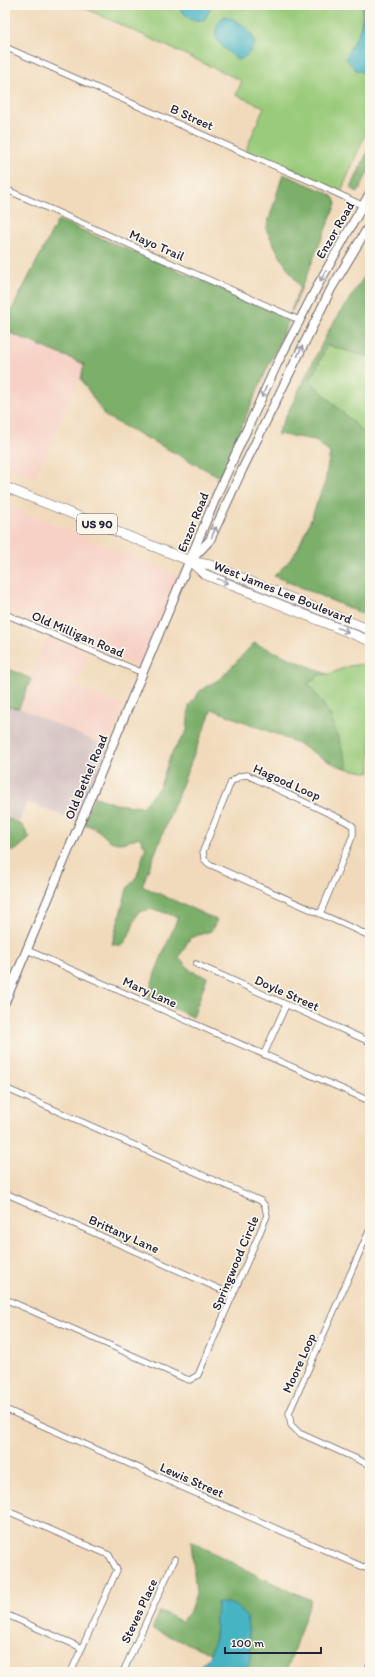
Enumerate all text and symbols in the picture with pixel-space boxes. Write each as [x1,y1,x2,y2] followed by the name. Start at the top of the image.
[168,101,216,133] street label: B Street
[313,199,357,261] street label: Enzor Road
[127,226,187,264] street label: Mayo Trail
[318,270,326,282] one-way arrow
[297,346,304,358] one-way arrow
[260,386,267,398] one-way arrow
[174,490,212,554] street label: Enzor Road
[77,514,117,534] road number: US 90
[211,526,218,538] one-way arrow
[212,557,354,627] street label: West James Lee Boulevard
[216,578,228,586] one-way arrow
[30,608,126,660] street label: Old Milligan Road
[337,627,349,635] one-way arrow
[61,732,111,822] street label: Old Bethel Road
[251,760,323,804] street label: Hagood Loop
[253,972,322,1014] street label: Doyle Street
[121,973,179,1011] street label: Mary Lane
[87,1212,161,1256] street label: Brittany Lane
[208,1214,262,1312] street label: Springwood Circle
[279,1331,319,1395] street label: Moore Loop
[158,1459,226,1501] street label: Lewis Street
[118,1576,160,1646] street label: Steves Place
[225,1629,321,1655] scale bar
[231,1636,264,1650] text: 100 m

